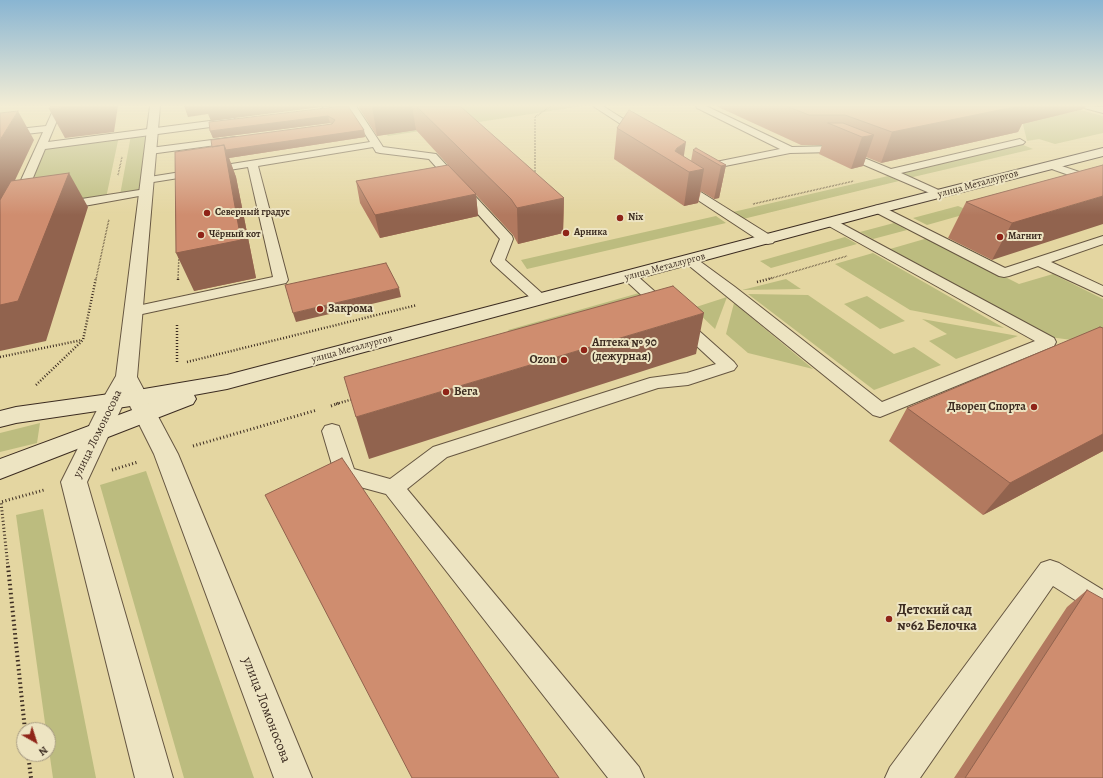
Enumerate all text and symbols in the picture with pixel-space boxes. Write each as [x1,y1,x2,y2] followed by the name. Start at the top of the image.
[936,167,1020,201] street label: улица Металлургов
[215,207,290,219] place label: Северный градус
[202,208,212,218] marker: Северный градус
[628,212,643,224] place label: Nix
[615,213,625,223] marker: Nix
[574,227,607,239] place label: Арника
[561,228,571,238] marker: Арника
[209,229,261,241] place label: Чёрный кот
[196,230,206,240] marker: Чёрный кот
[1008,231,1042,243] place label: Магнит
[995,232,1005,242] marker: Магнит
[623,250,707,284] street label: улица Металлургов
[328,302,373,316] place label: Закрома
[315,304,325,314] marker: Закрома
[310,332,394,366] street label: улица Металлургов
[592,336,657,364] place label: Аптека № 90 (дежурная)
[579,345,589,355] marker: Аптека № 90 (дежурная)
[529,353,556,367] place label: Ozon
[559,355,569,365] marker: Ozon
[454,385,478,399] place label: Вега
[441,387,451,397] marker: Вега
[70,388,126,480] street label: улица Ломоносова
[947,400,1026,414] place label: Дворец Спорта
[1029,402,1039,412] marker: Дворец Спорта
[897,603,977,636] place label: Детский сад №62 Белочка
[884,614,894,624] marker: Детский сад №62 Белочка
[238,655,294,765] street label: улица Ломоносова
[16,722,56,762] north arrow
[35,743,51,759] text: N

